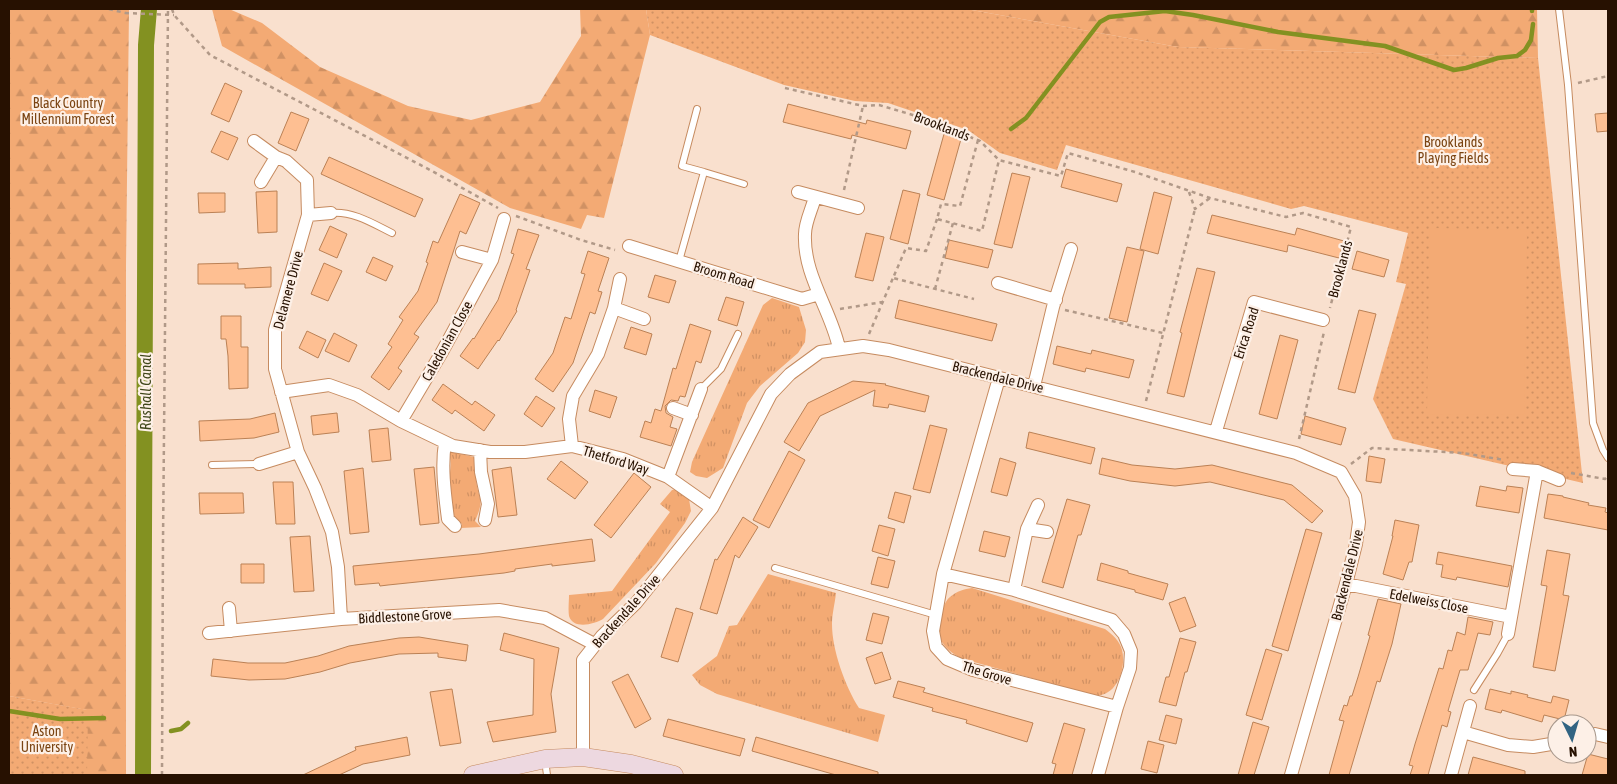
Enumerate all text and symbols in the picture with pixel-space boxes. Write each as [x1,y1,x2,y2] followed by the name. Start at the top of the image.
[21,95,115,127] park label: Black Country Millennium Forest
[912,108,972,144] street label: Brooklands
[1417,134,1489,166] park label: Brooklands Playing Fields
[1325,239,1355,299] street label: Brooklands
[270,249,306,331] street label: Delamere Drive
[692,258,756,292] street label: Broom Road
[418,298,476,384] street label: Caledonian Close
[1230,305,1262,361] street label: Erica Road
[137,354,154,430] water label: Rushall Canal
[951,358,1045,396] street label: Brackendale Drive
[581,442,651,478] street label: Thetford Way
[1328,528,1366,622] street label: Brackendale Drive
[589,571,663,651] street label: Brackendale Drive
[1388,586,1470,616] street label: Edelweiss Close
[358,606,452,626] street label: Biddlestone Grove
[960,658,1014,688] street label: The Grove
[1547,714,1597,764] north arrow
[21,723,73,755] park label: Aston University
[1568,744,1578,760] text: N

